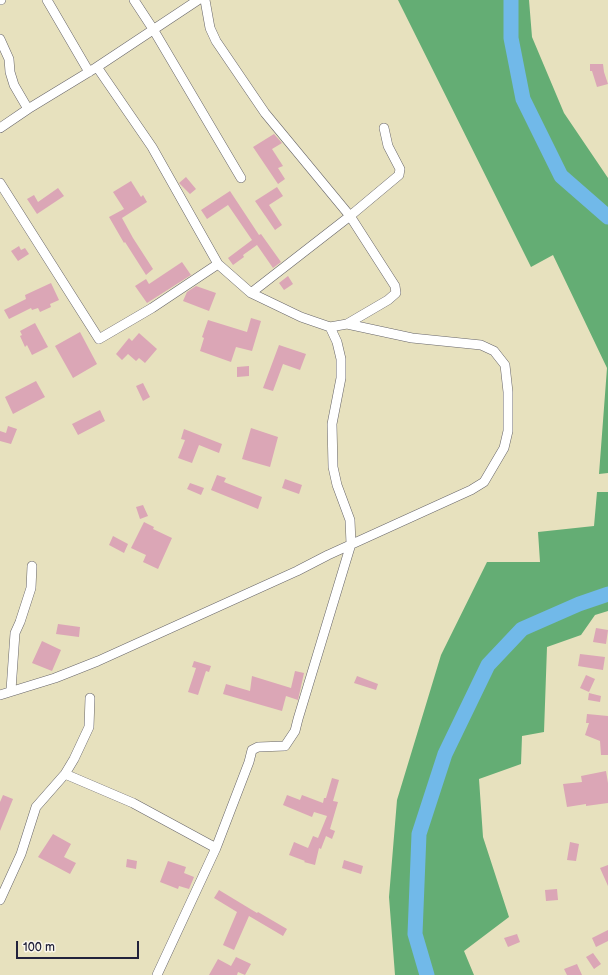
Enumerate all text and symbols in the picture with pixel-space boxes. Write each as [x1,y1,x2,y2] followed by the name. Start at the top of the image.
[18,933,141,959] scale bar
[23,940,55,955] text: 100 m

